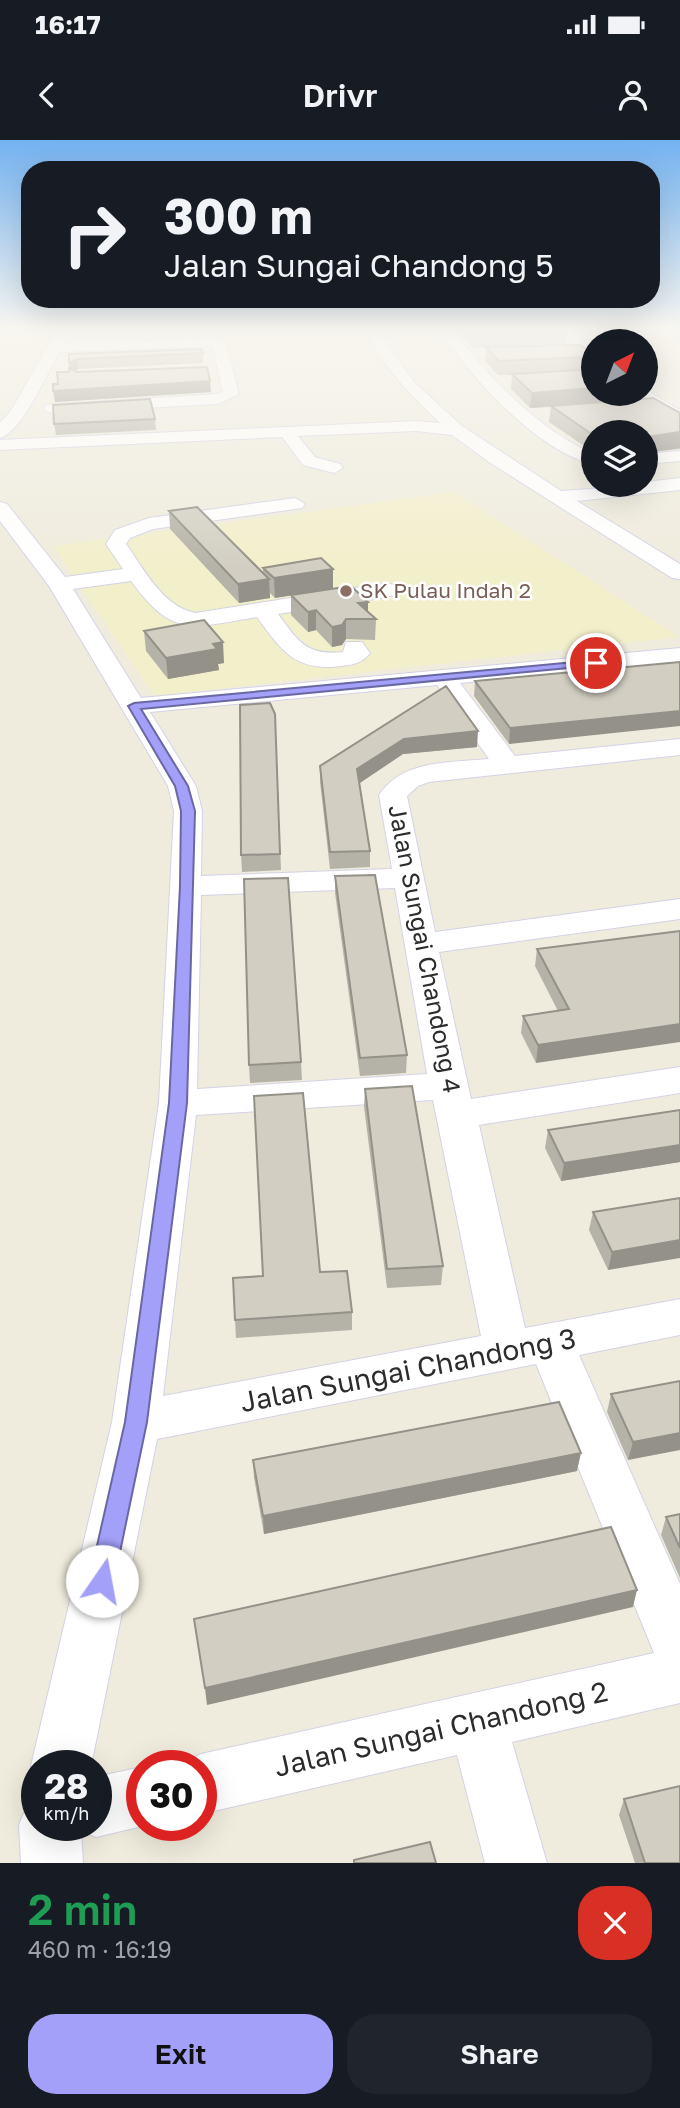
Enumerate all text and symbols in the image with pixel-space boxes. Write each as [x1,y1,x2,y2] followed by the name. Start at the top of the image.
[35,9,101,40] text: 16:17
[28,76,66,114] icon: back
[303,76,377,114] text: Drivr
[614,76,652,114] icon: person
[164,186,313,245] text: 300 m
[49,189,140,280] icon: right
[164,246,554,284] text: Jalan Sungai Chandong 5
[581,329,658,406] north arrow
[581,329,658,497] map controls
[581,420,658,497] button: layers
[360,577,531,603] place label: SK Pulau Indah 2
[338,583,354,599] marker: SK Pulau Indah 2
[566,633,626,693] pin
[577,644,615,682] icon: arrive
[383,802,468,1095] street label: Jalan Sungai Chandong 4
[237,1321,578,1418] street label: Jalan Sungai Chandong 3
[65,1544,139,1618] position arrow
[271,1674,611,1783] street label: Jalan Sungai Chandong 2
[126,1750,217,1841] speed limit sign: 30
[45,1765,88,1807] text: 28
[44,1802,89,1824] text: km/h
[28,1884,137,1934] text: 2 min
[578,1886,652,1960] button: close
[28,1935,172,1963] text: 460 m · 16:19
[28,2014,333,2094] button: Exit
[347,2014,652,2094] button: Share

